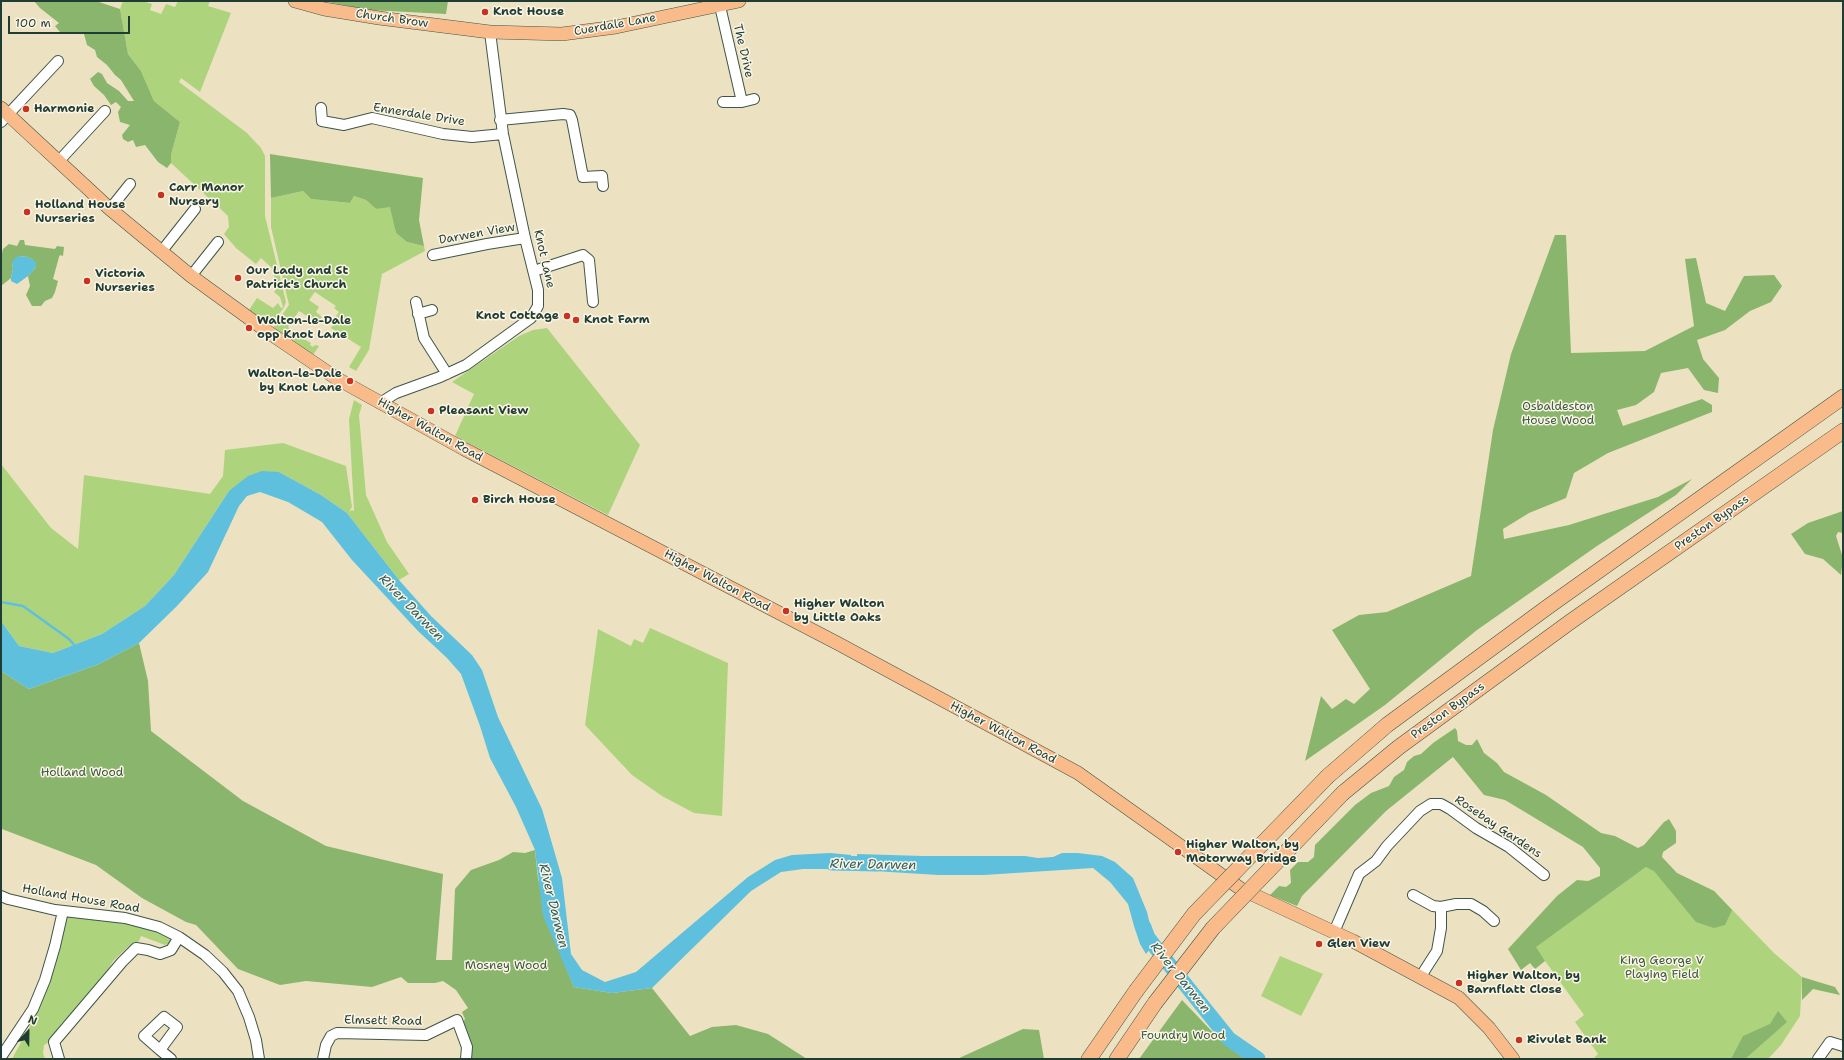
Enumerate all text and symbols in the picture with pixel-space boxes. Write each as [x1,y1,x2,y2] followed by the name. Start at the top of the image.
[493,5,564,19] place label: Knot House
[355,7,429,31] street label: Church Brow
[480,7,490,17] marker: Knot House
[10,8,132,34] scale bar
[573,11,657,39] street label: Cuerdale Lane
[15,15,51,31] text: 100 m
[730,23,756,79] street label: The Drive
[372,101,466,129] street label: Ennerdale Drive
[34,102,94,116] place label: Harmonie
[21,104,31,114] marker: Harmonie
[169,181,244,209] place label: Carr Manor Nursery
[156,190,166,200] marker: Carr Manor Nursery
[35,198,126,226] place label: Holland House Nurseries
[22,207,32,217] marker: Holland House Nurseries
[438,220,516,248] street label: Darwen View
[530,229,558,289] street label: Knot Lane
[246,264,348,292] place label: Our Lady and St Patrick's Church
[95,267,155,295] place label: Victoria Nurseries
[233,273,243,283] marker: Our Lady and St Patrick's Church
[82,276,92,286] marker: Victoria Nurseries
[476,309,559,323] place label: Knot Cottage
[562,311,572,321] marker: Knot Cottage
[584,313,650,327] place label: Knot Farm
[257,314,351,342] place label: Walton-le-Dale opp Knot Lane
[571,315,581,325] marker: Knot Farm
[244,323,254,333] marker: Walton-le-Dale opp Knot Lane
[248,367,342,395] place label: Walton-le-Dale by Knot Lane
[345,376,355,386] marker: Walton-le-Dale by Knot Lane
[375,395,485,465] street label: Higher Walton Road
[1522,400,1594,428] park label: Osbaldeston House Wood
[439,404,528,418] place label: Pleasant View
[426,406,436,416] marker: Pleasant View
[1672,492,1752,554] street label: Preston Bypass
[483,493,556,507] place label: Birch House
[470,495,480,505] marker: Birch House
[661,547,773,615] street label: Higher Walton Road
[375,571,447,645] water label: River Darwen
[794,597,885,625] place label: Higher Walton by Little Oaks
[781,606,791,616] marker: Higher Walton by Little Oaks
[1408,679,1488,743] street label: Preston Bypass
[947,699,1059,767] street label: Higher Walton Road
[41,766,123,780] park label: Holland Wood
[1452,793,1544,861] street label: Rosebay Gardens
[1186,838,1299,866] place label: Higher Walton, by Motorway Bridge
[1173,847,1183,857] marker: Higher Walton, by Motorway Bridge
[830,856,916,874] water label: River Darwen
[535,862,571,950] water label: River Darwen
[21,882,141,916] street label: Holland House Road
[1327,937,1390,951] place label: Glen View
[1147,939,1213,1017] water label: River Darwen
[1314,939,1324,949] marker: Glen View
[1620,954,1704,982] park label: King George V Playing Field
[465,959,547,973] park label: Mosney Wood
[1467,969,1580,997] place label: Higher Walton, by Barnflatt Close
[1454,978,1464,988] marker: Higher Walton, by Barnflatt Close
[8,1012,48,1052] north arrow
[26,1012,40,1029] text: N
[344,1013,422,1029] street label: Elmsett Road
[1141,1029,1225,1043] park label: Foundry Wood
[1527,1033,1607,1047] place label: Rivulet Bank
[1514,1035,1524,1045] marker: Rivulet Bank

